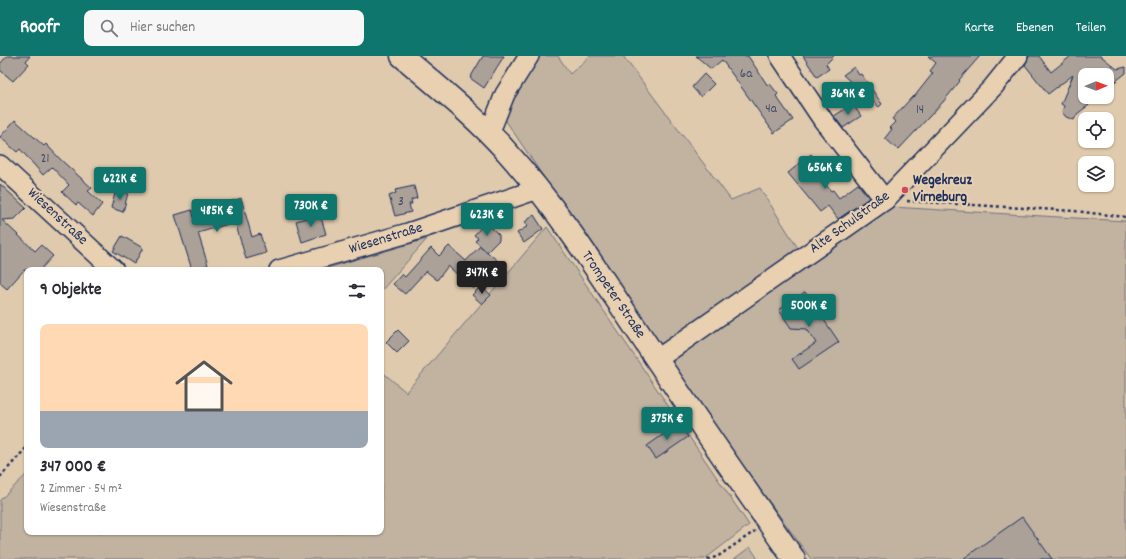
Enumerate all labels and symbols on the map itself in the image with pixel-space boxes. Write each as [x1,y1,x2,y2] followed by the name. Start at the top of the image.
[740,65,753,84] house number: 6a
[1078,68,1114,104] north arrow
[815,82,881,116] pin: 369K €
[765,100,778,119] house number: 4a
[916,101,924,120] house number: 14
[41,150,49,169] house number: 21
[792,156,858,190] pin: 656K €
[87,167,153,201] pin: 622K €
[913,170,972,209] place label: Wegekreuz Virneburg
[22,183,93,251] street label: Wiesenstraße
[900,185,910,195] marker: Wegekreuz Virneburg
[805,186,895,260] street label: Alte Schulstraße
[398,193,404,212] house number: 3
[278,194,344,228] pin: 730K €
[184,199,250,233] pin: 485K €
[454,203,520,237] pin: 623K €
[346,217,426,261] street label: Wiesenstraße
[575,247,651,344] street label: Trompeter Straße
[449,261,515,295] pin: 347K €
[776,294,842,328] pin: 500K €
[634,407,700,441] pin: 375K €

